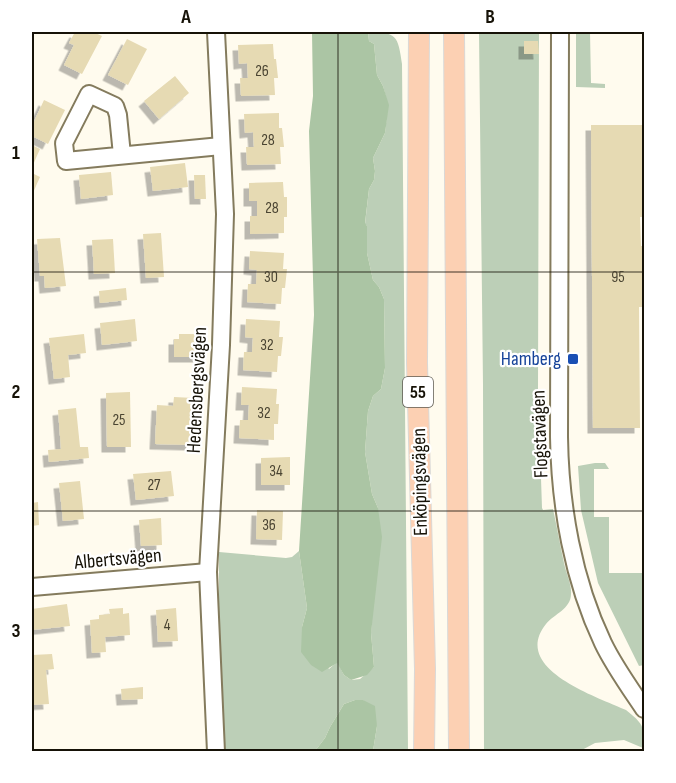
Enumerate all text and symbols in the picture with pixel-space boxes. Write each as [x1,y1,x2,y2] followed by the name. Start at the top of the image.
[180,5,191,29] text: A
[485,5,495,29] text: B
[255,62,269,81] house number: 26
[261,131,275,150] house number: 28
[12,141,20,165] text: 1
[265,199,279,218] house number: 28
[264,268,278,287] house number: 30
[611,268,625,287] house number: 95
[182,326,212,454] street label: Hedensbergsvägen
[260,336,274,355] house number: 32
[501,347,561,371] place label: Hamberg
[566,352,580,366] marker: Hamberg
[403,377,433,407] road number: 55
[12,380,20,404] text: 2
[526,390,554,478] street label: Flogstavägen
[257,404,271,423] house number: 32
[112,411,126,430] house number: 25
[407,428,433,536] street label: Enköpingsvägen
[269,462,283,481] house number: 34
[147,476,161,495] house number: 27
[262,516,276,535] house number: 36
[72,543,163,575] street label: Albertsvägen
[164,616,171,635] house number: 4
[12,619,21,643] text: 3

